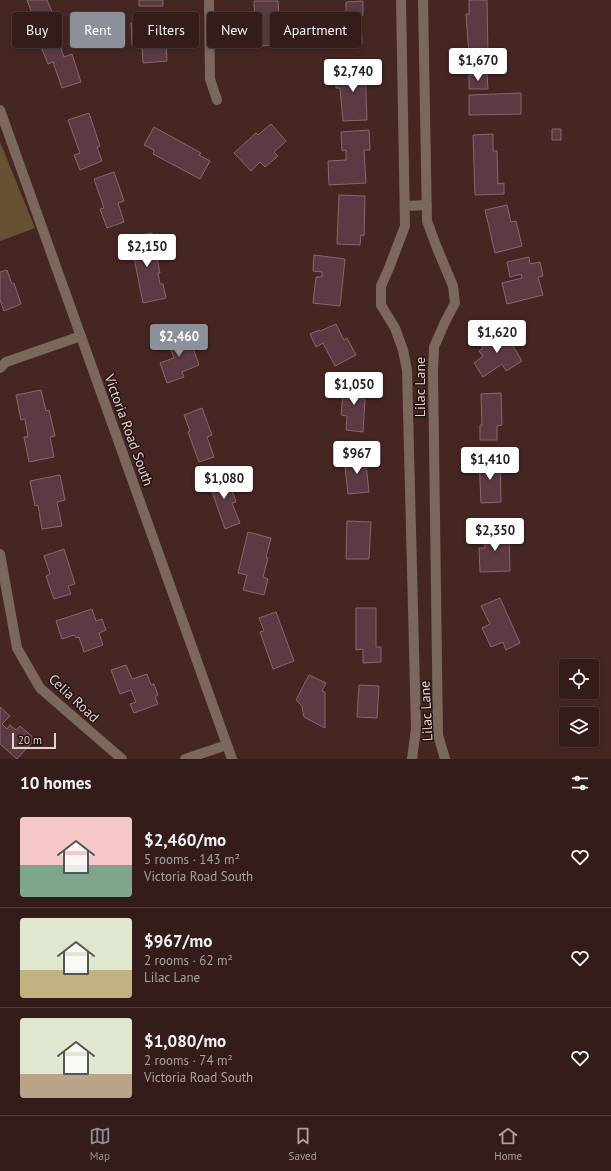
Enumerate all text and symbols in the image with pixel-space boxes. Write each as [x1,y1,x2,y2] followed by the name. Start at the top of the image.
[12,12,62,48] chip: Buy
[70,12,125,48] chip: Rent
[133,12,199,48] chip: Filters
[207,12,262,48] chip: New
[270,12,361,48] chip: Apartment
[445,48,511,82] pin: $1,670
[458,52,498,69] text: $1,670
[320,59,386,93] pin: $2,740
[333,63,373,80] text: $2,740
[114,234,180,268] pin: $2,150
[127,238,167,255] text: $2,150
[464,320,530,354] pin: $1,620
[146,324,212,358] pin: $2,460
[477,324,517,341] text: $1,620
[159,328,199,345] text: $2,460
[411,357,429,417] street label: Lilac Lane
[100,371,158,488] street label: Victoria Road South
[321,372,387,406] pin: $1,050
[334,376,374,393] text: $1,050
[333,441,381,475] pin: $967
[342,445,372,462] text: $967
[457,447,523,481] pin: $1,410
[470,451,510,468] text: $1,410
[191,466,257,500] pin: $1,080
[204,470,244,487] text: $1,080
[462,518,528,552] pin: $2,350
[475,522,515,539] text: $2,350
[559,659,599,747] map controls
[559,659,599,699] button: locate
[45,670,103,726] street label: Celia Road
[415,680,437,742] street label: Lilac Lane
[559,707,599,747] button: layers
[12,731,56,750] scale bar
[18,733,42,747] text: 20 m
[20,772,91,794] text: 10 homes
[569,772,591,794] icon: filters
[144,829,226,851] text: $2,460/mo
[52,833,100,881] icon: home
[569,846,591,868] icon: heart
[144,851,240,868] text: 5 rooms · 143 m²
[144,868,253,885] text: Victoria Road South
[144,930,212,952] text: $967/mo
[52,934,100,982] icon: home
[569,947,591,969] icon: heart
[144,952,233,969] text: 2 rooms · 62 m²
[144,969,200,986] text: Lilac Lane
[144,1030,226,1052] text: $1,080/mo
[52,1034,100,1082] icon: home
[569,1047,591,1069] icon: heart
[144,1052,233,1069] text: 2 rooms · 74 m²
[144,1069,253,1086] text: Victoria Road South
[89,1125,111,1163] tab: Map
[289,1125,317,1163] tab: Saved
[494,1125,522,1163] tab: Home

